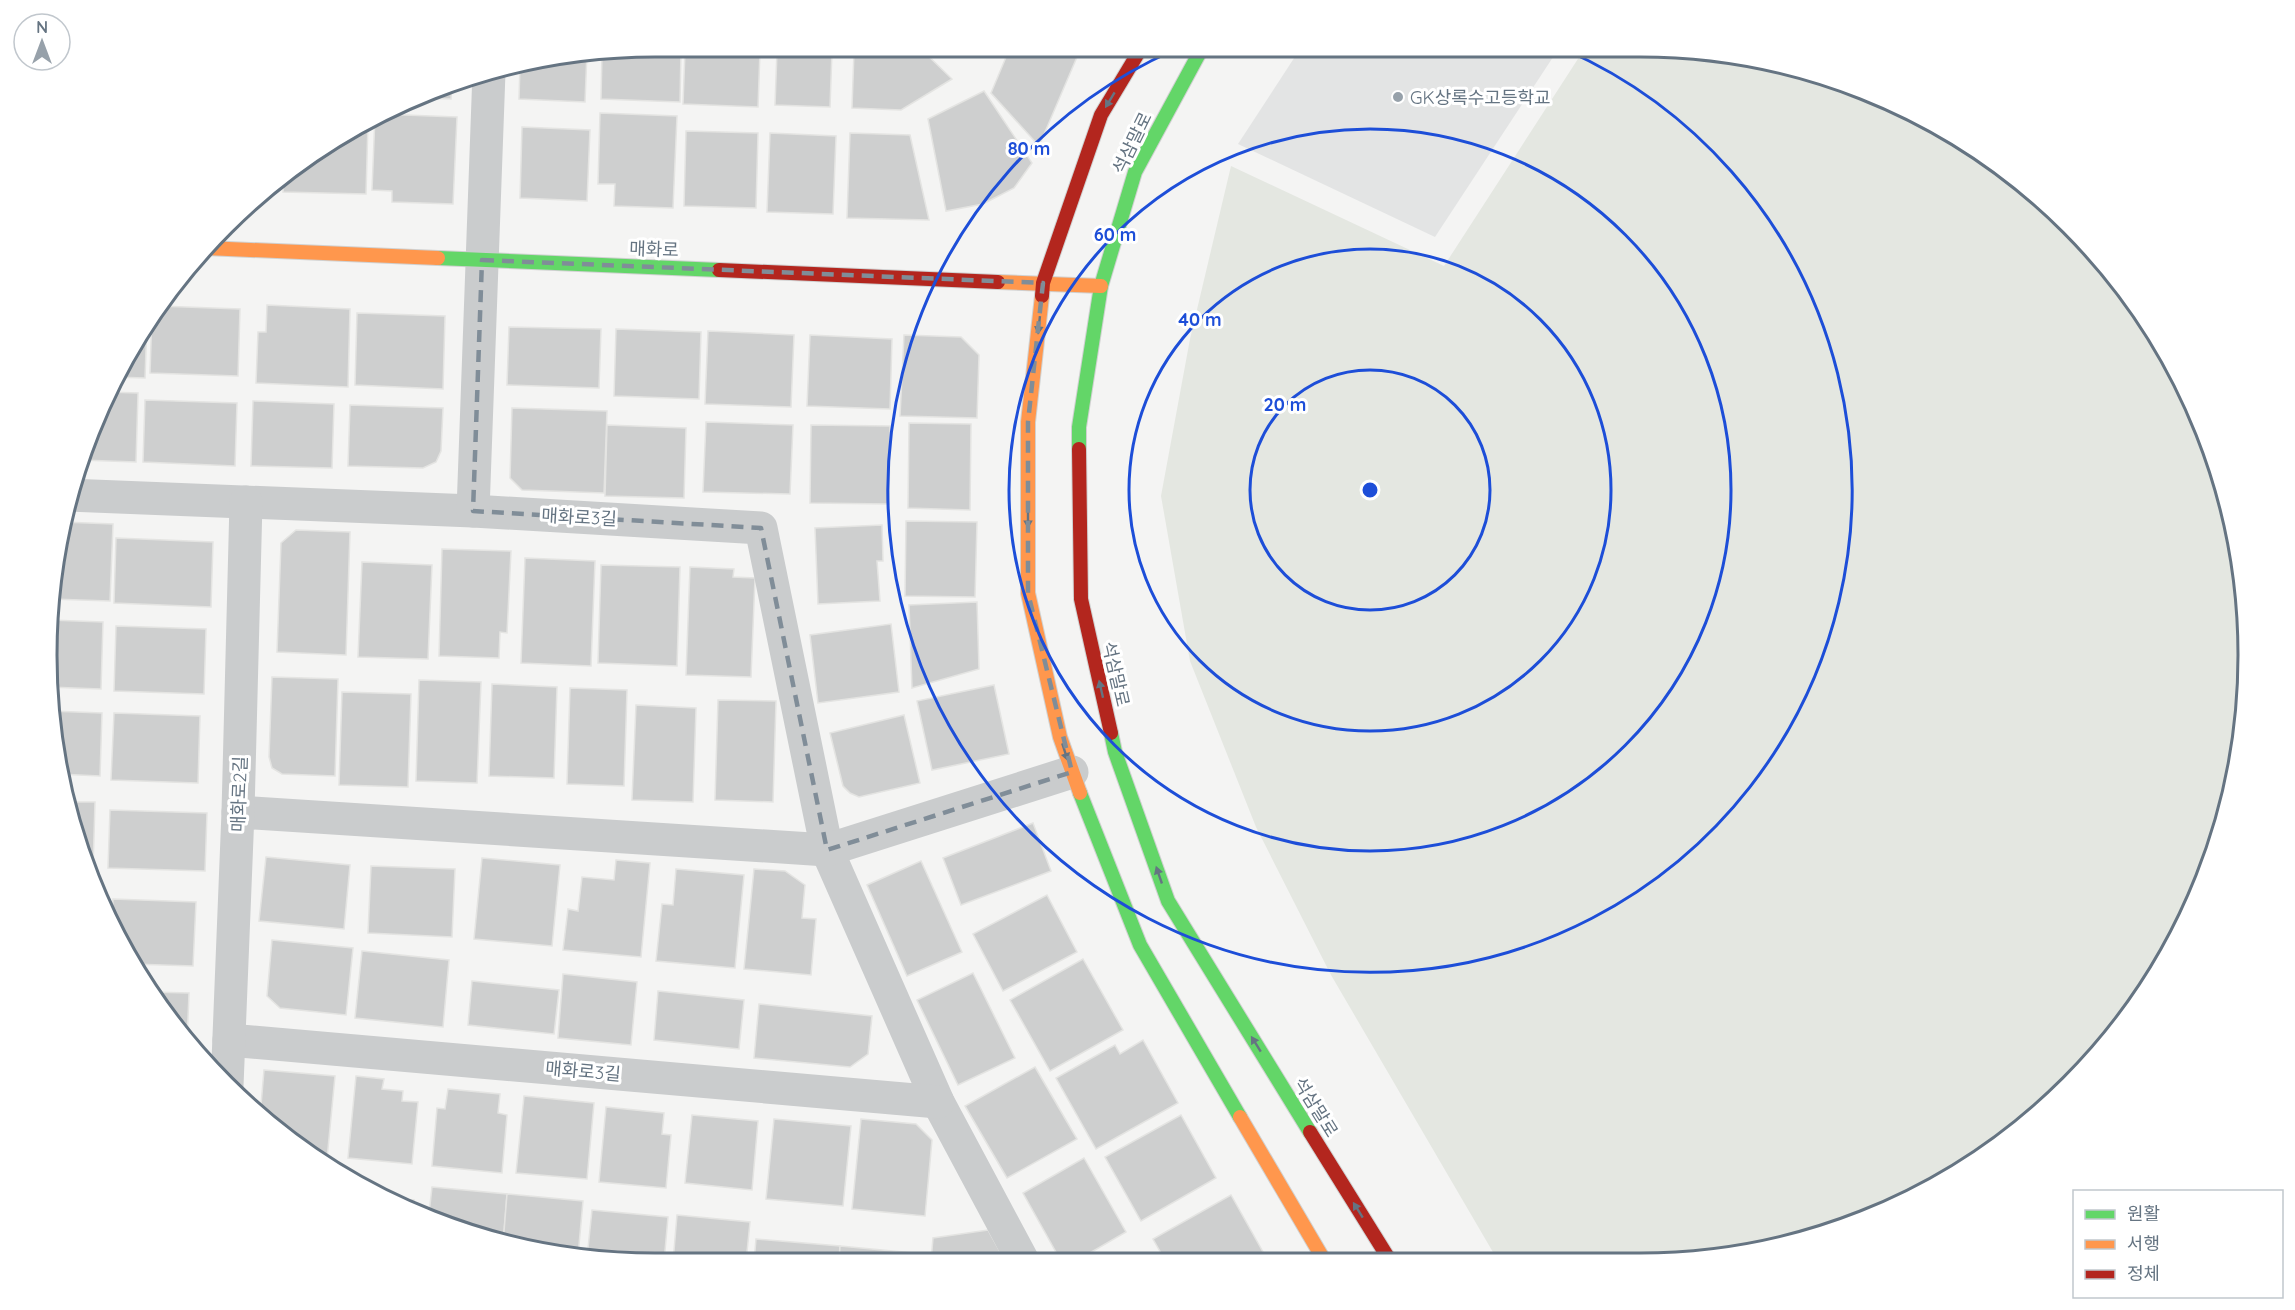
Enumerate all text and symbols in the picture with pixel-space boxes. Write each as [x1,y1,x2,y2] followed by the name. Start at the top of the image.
[12,12,72,72] north arrow
[36,17,48,37] text: N
[1410,86,1551,109] place label: GK상록수고등학교
[1391,90,1405,104] marker: GK상록수고등학교
[1104,92,1115,108] one-way arrow
[1107,108,1157,178] street label: 석삼말로
[1008,137,1050,160] text: 80 m
[1094,223,1136,246] text: 60 m
[629,237,679,261] street label: 매화로
[1178,308,1222,331] text: 40 m
[1034,315,1044,334] one-way arrow
[1264,393,1306,416] text: 20 m
[1360,480,1380,500] centre of rings
[541,504,617,530] street label: 매화로3길
[1023,509,1033,528] one-way arrow
[1097,639,1135,709] street label: 석삼말로
[1096,680,1106,698] one-way arrow
[1061,743,1070,761] one-way arrow
[226,756,252,832] street label: 매화로2길
[1153,866,1163,884] one-way arrow
[1250,1036,1261,1052] one-way arrow
[544,1056,622,1086] street label: 매화로3길
[1289,1073,1343,1141] street label: 석삼말로
[2073,1190,2283,1298] legend
[1352,1202,1363,1218] one-way arrow
[2127,1202,2160,1225] text: 원활
[2127,1232,2160,1255] text: 서행
[2127,1262,2160,1285] text: 정체

